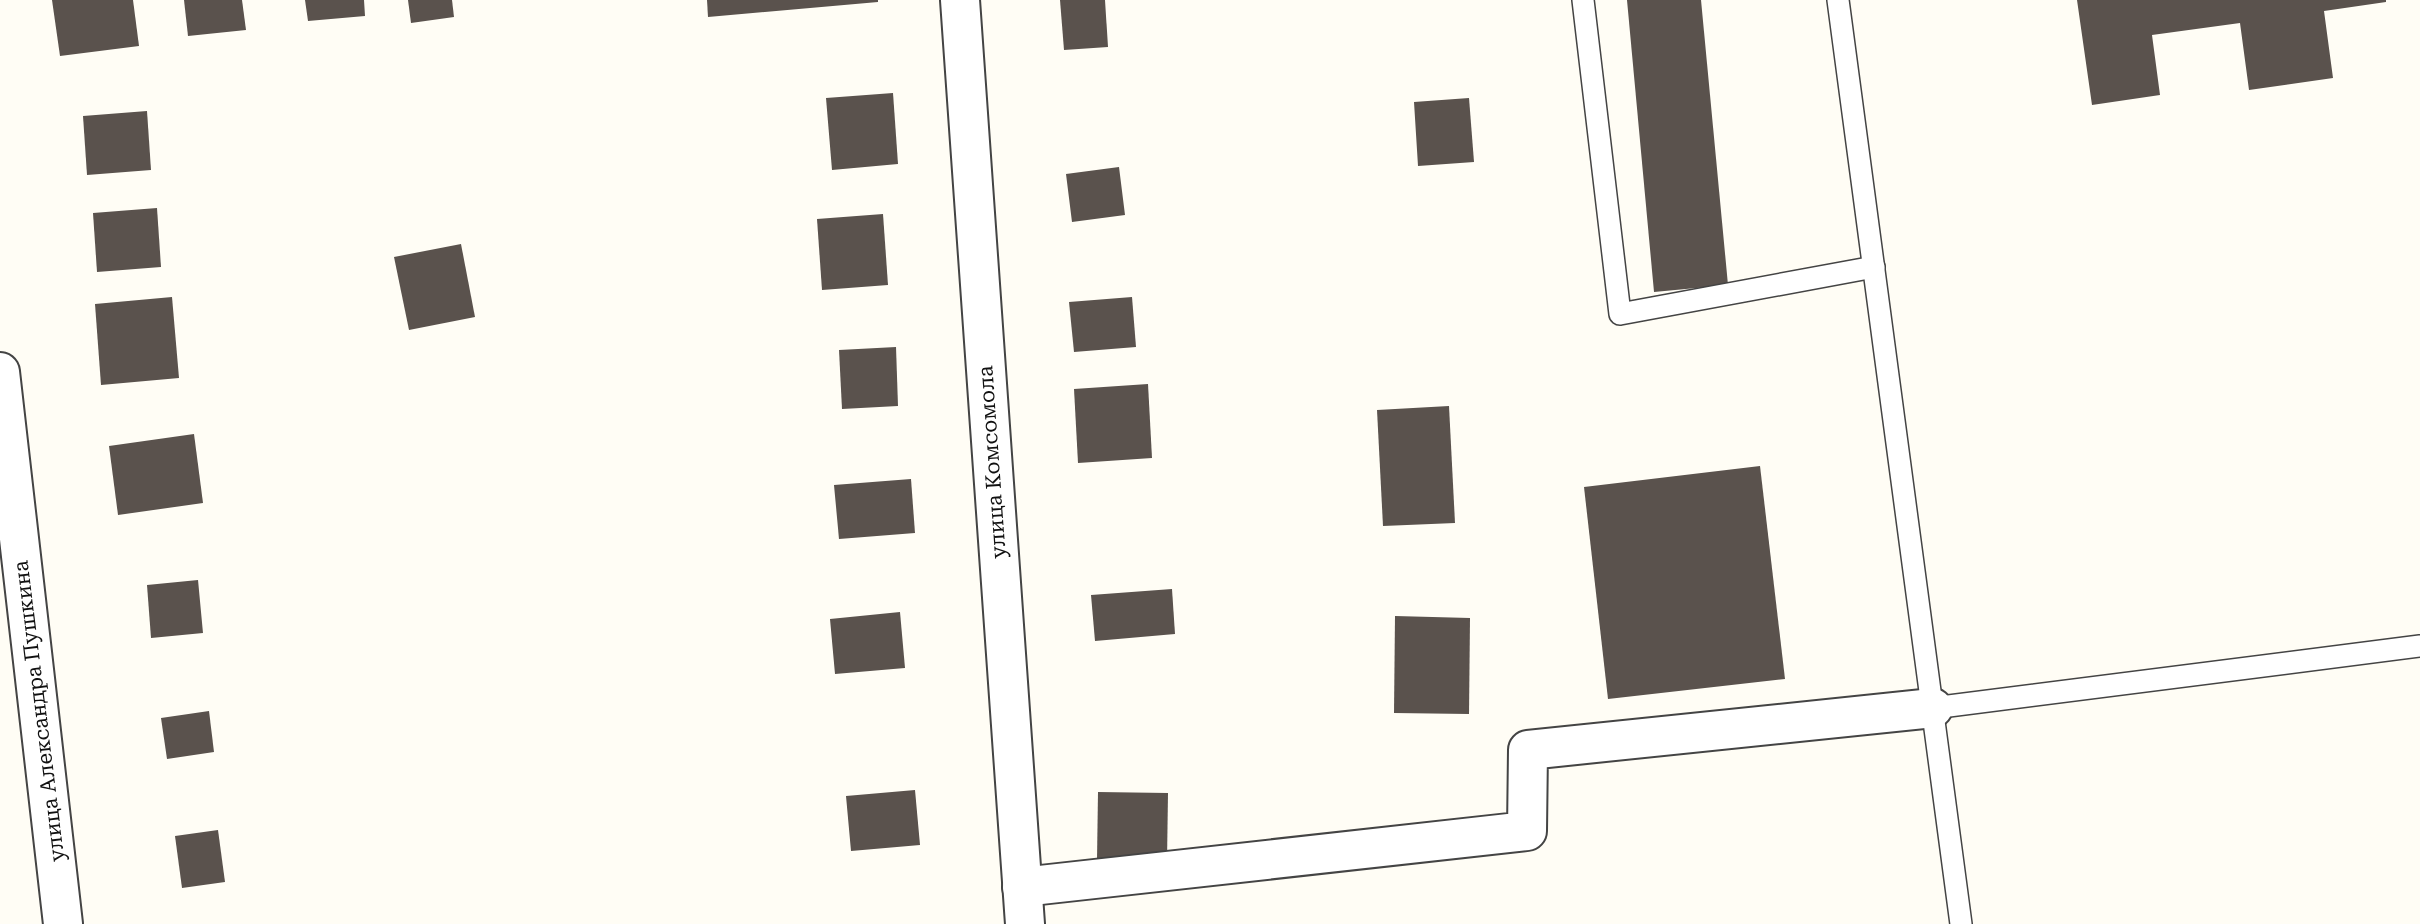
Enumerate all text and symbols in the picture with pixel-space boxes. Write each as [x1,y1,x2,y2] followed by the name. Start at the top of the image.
[973,364,1011,559] street label: улица Комсомола
[9,558,69,863] street label: улица Александра Пушкина

